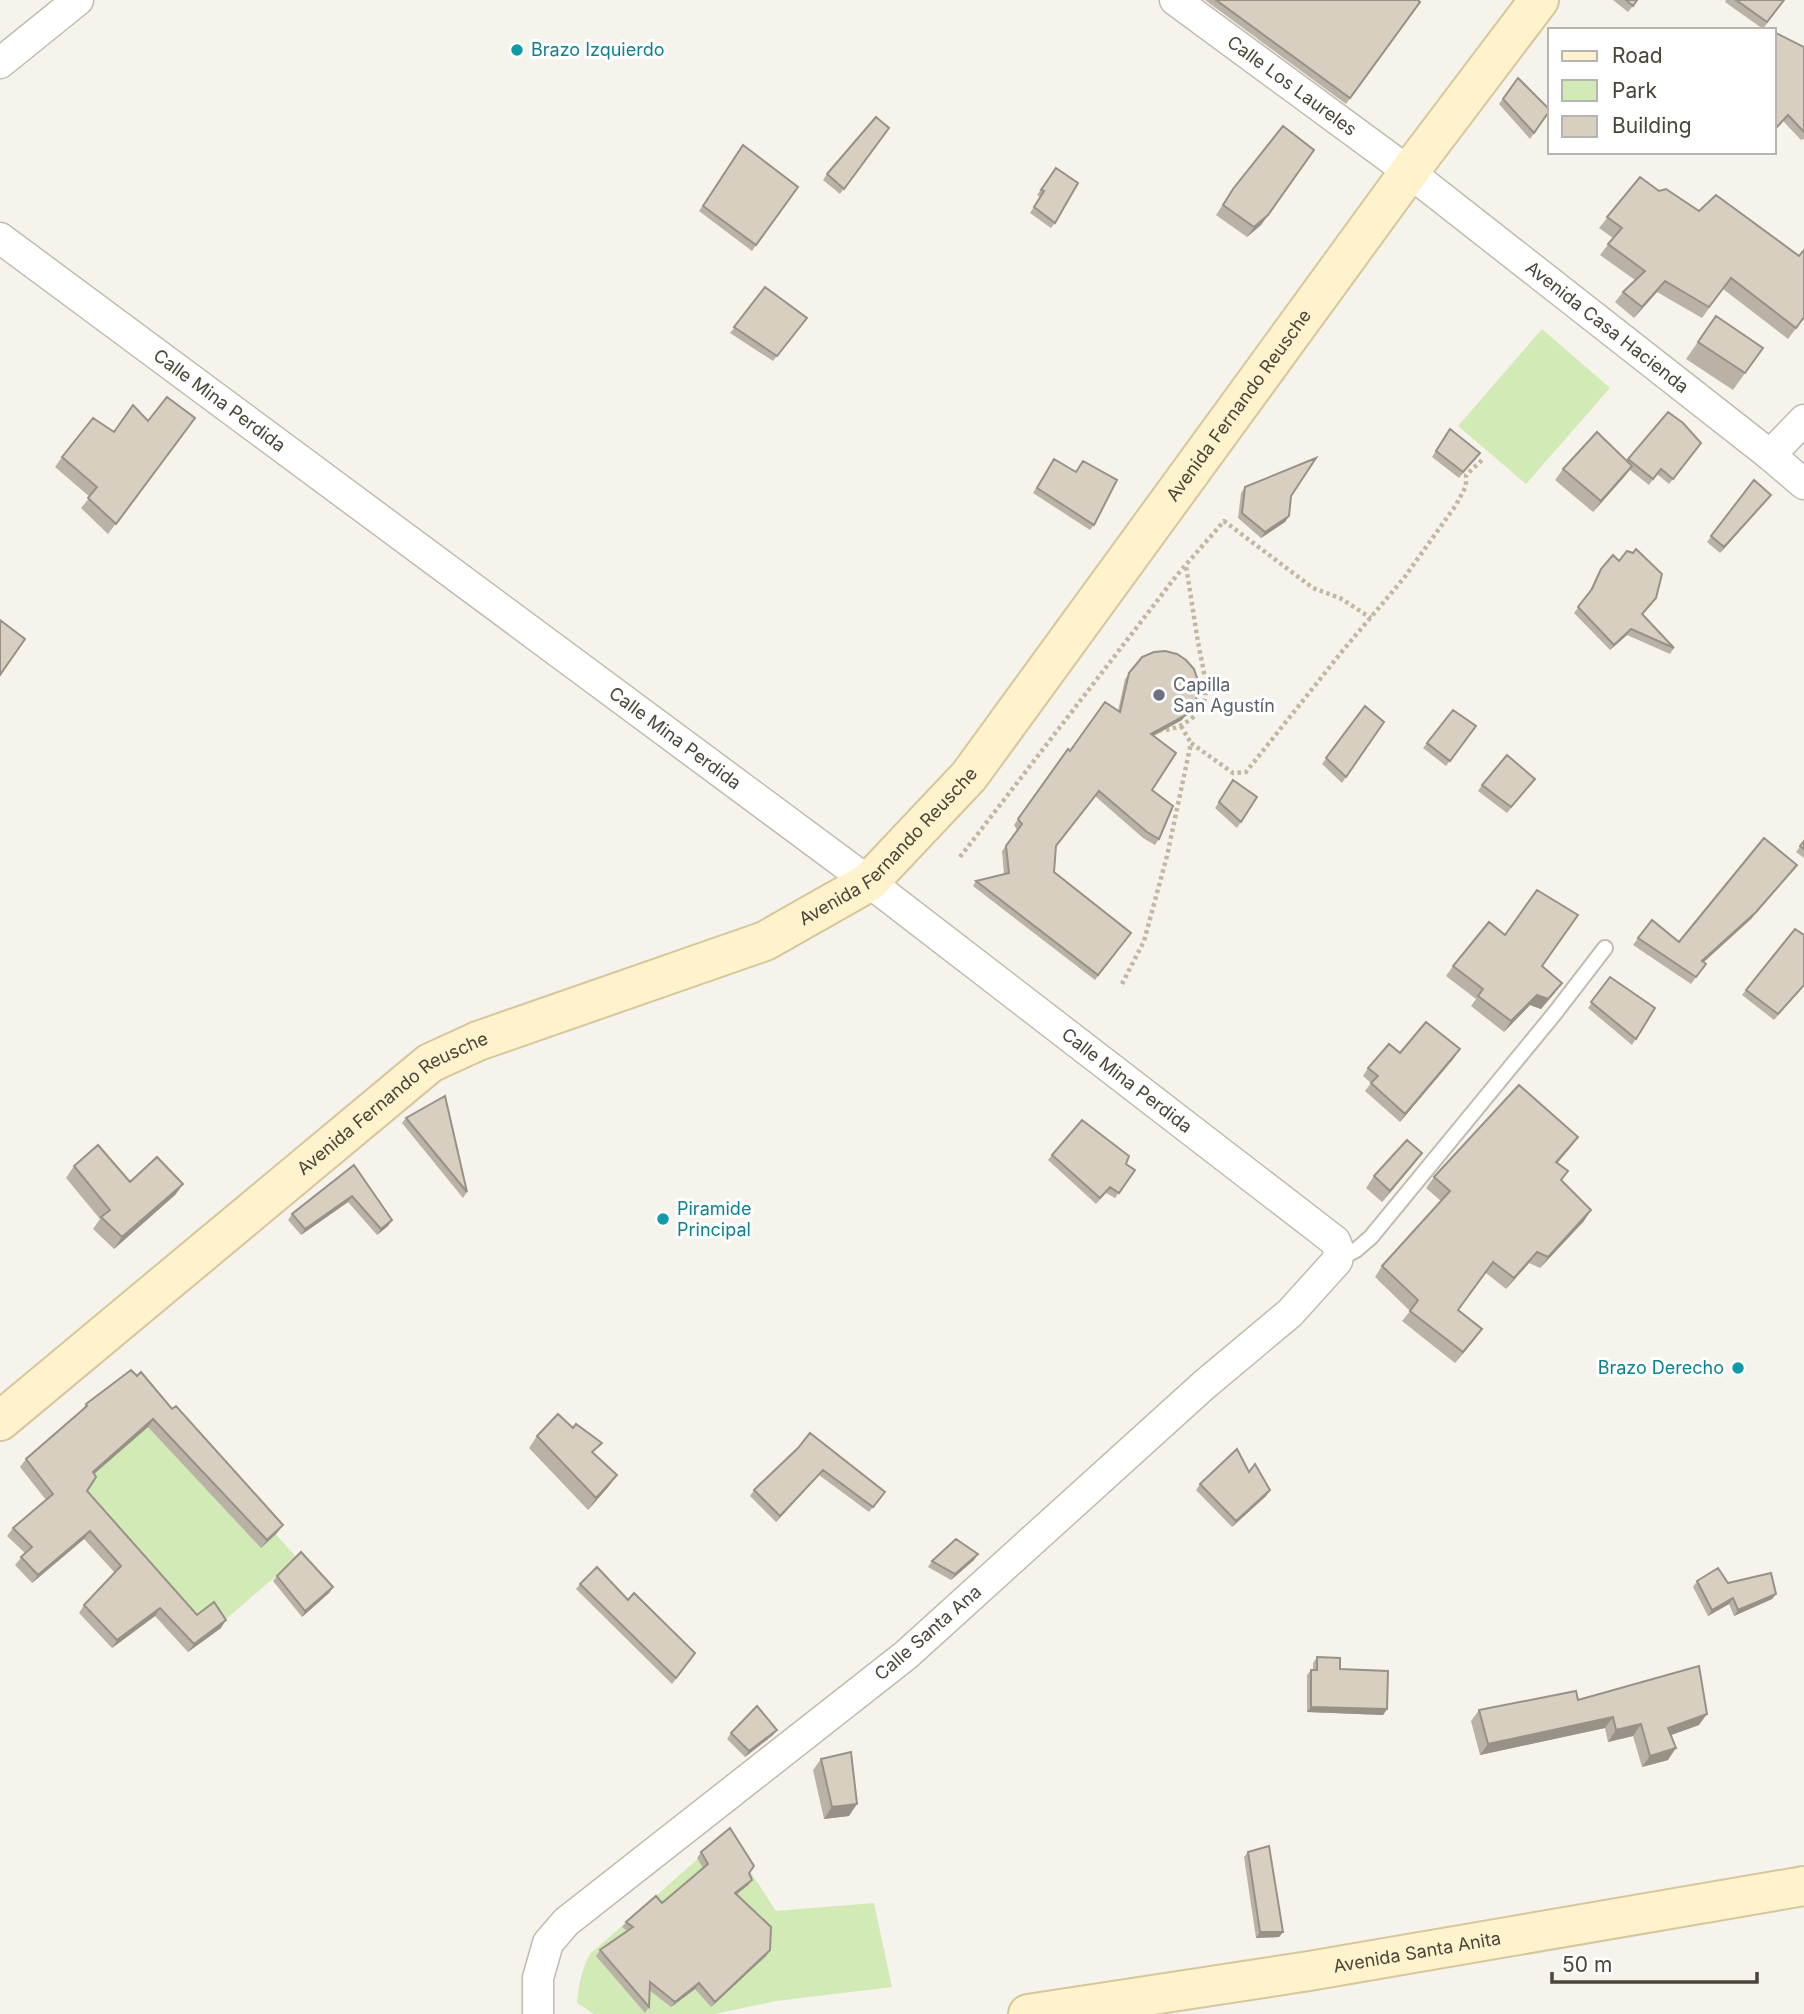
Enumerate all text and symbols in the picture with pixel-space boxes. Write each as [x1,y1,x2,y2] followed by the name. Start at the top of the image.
[1548,28,1776,154] legend
[1223,31,1361,140] street label: Calle Los Laureles
[531,39,665,60] place label: Brazo Izquierdo
[509,42,525,58] marker: Brazo Izquierdo
[1612,43,1663,68] text: Road
[1612,78,1657,103] text: Park
[1612,113,1692,138] text: Building
[1522,257,1693,397] street label: Avenida Casa Hacienda
[1162,305,1315,505] street label: Avenida Fernando Reusche
[150,344,290,456] street label: Calle Mina Perdida
[1173,674,1275,716] place label: Capilla San Agustín
[605,682,745,793] street label: Calle Mina Perdida
[1151,687,1167,703] marker: Capilla San Agustín
[795,764,981,930] street label: Avenida Fernando Reusche
[1058,1023,1196,1137] street label: Calle Mina Perdida
[293,1027,490,1179] street label: Avenida Fernando Reusche
[677,1198,751,1240] place label: Piramide Principal
[655,1211,671,1227] marker: Piramide Principal
[1598,1357,1724,1378] place label: Brazo Derecho
[1730,1360,1746,1376] marker: Brazo Derecho
[870,1581,985,1685] street label: Calle Santa Ana
[1332,1927,1502,1977] street label: Avenida Santa Anita
[1552,1940,1757,1984] scale bar
[1562,1952,1612,1977] text: 50 m

